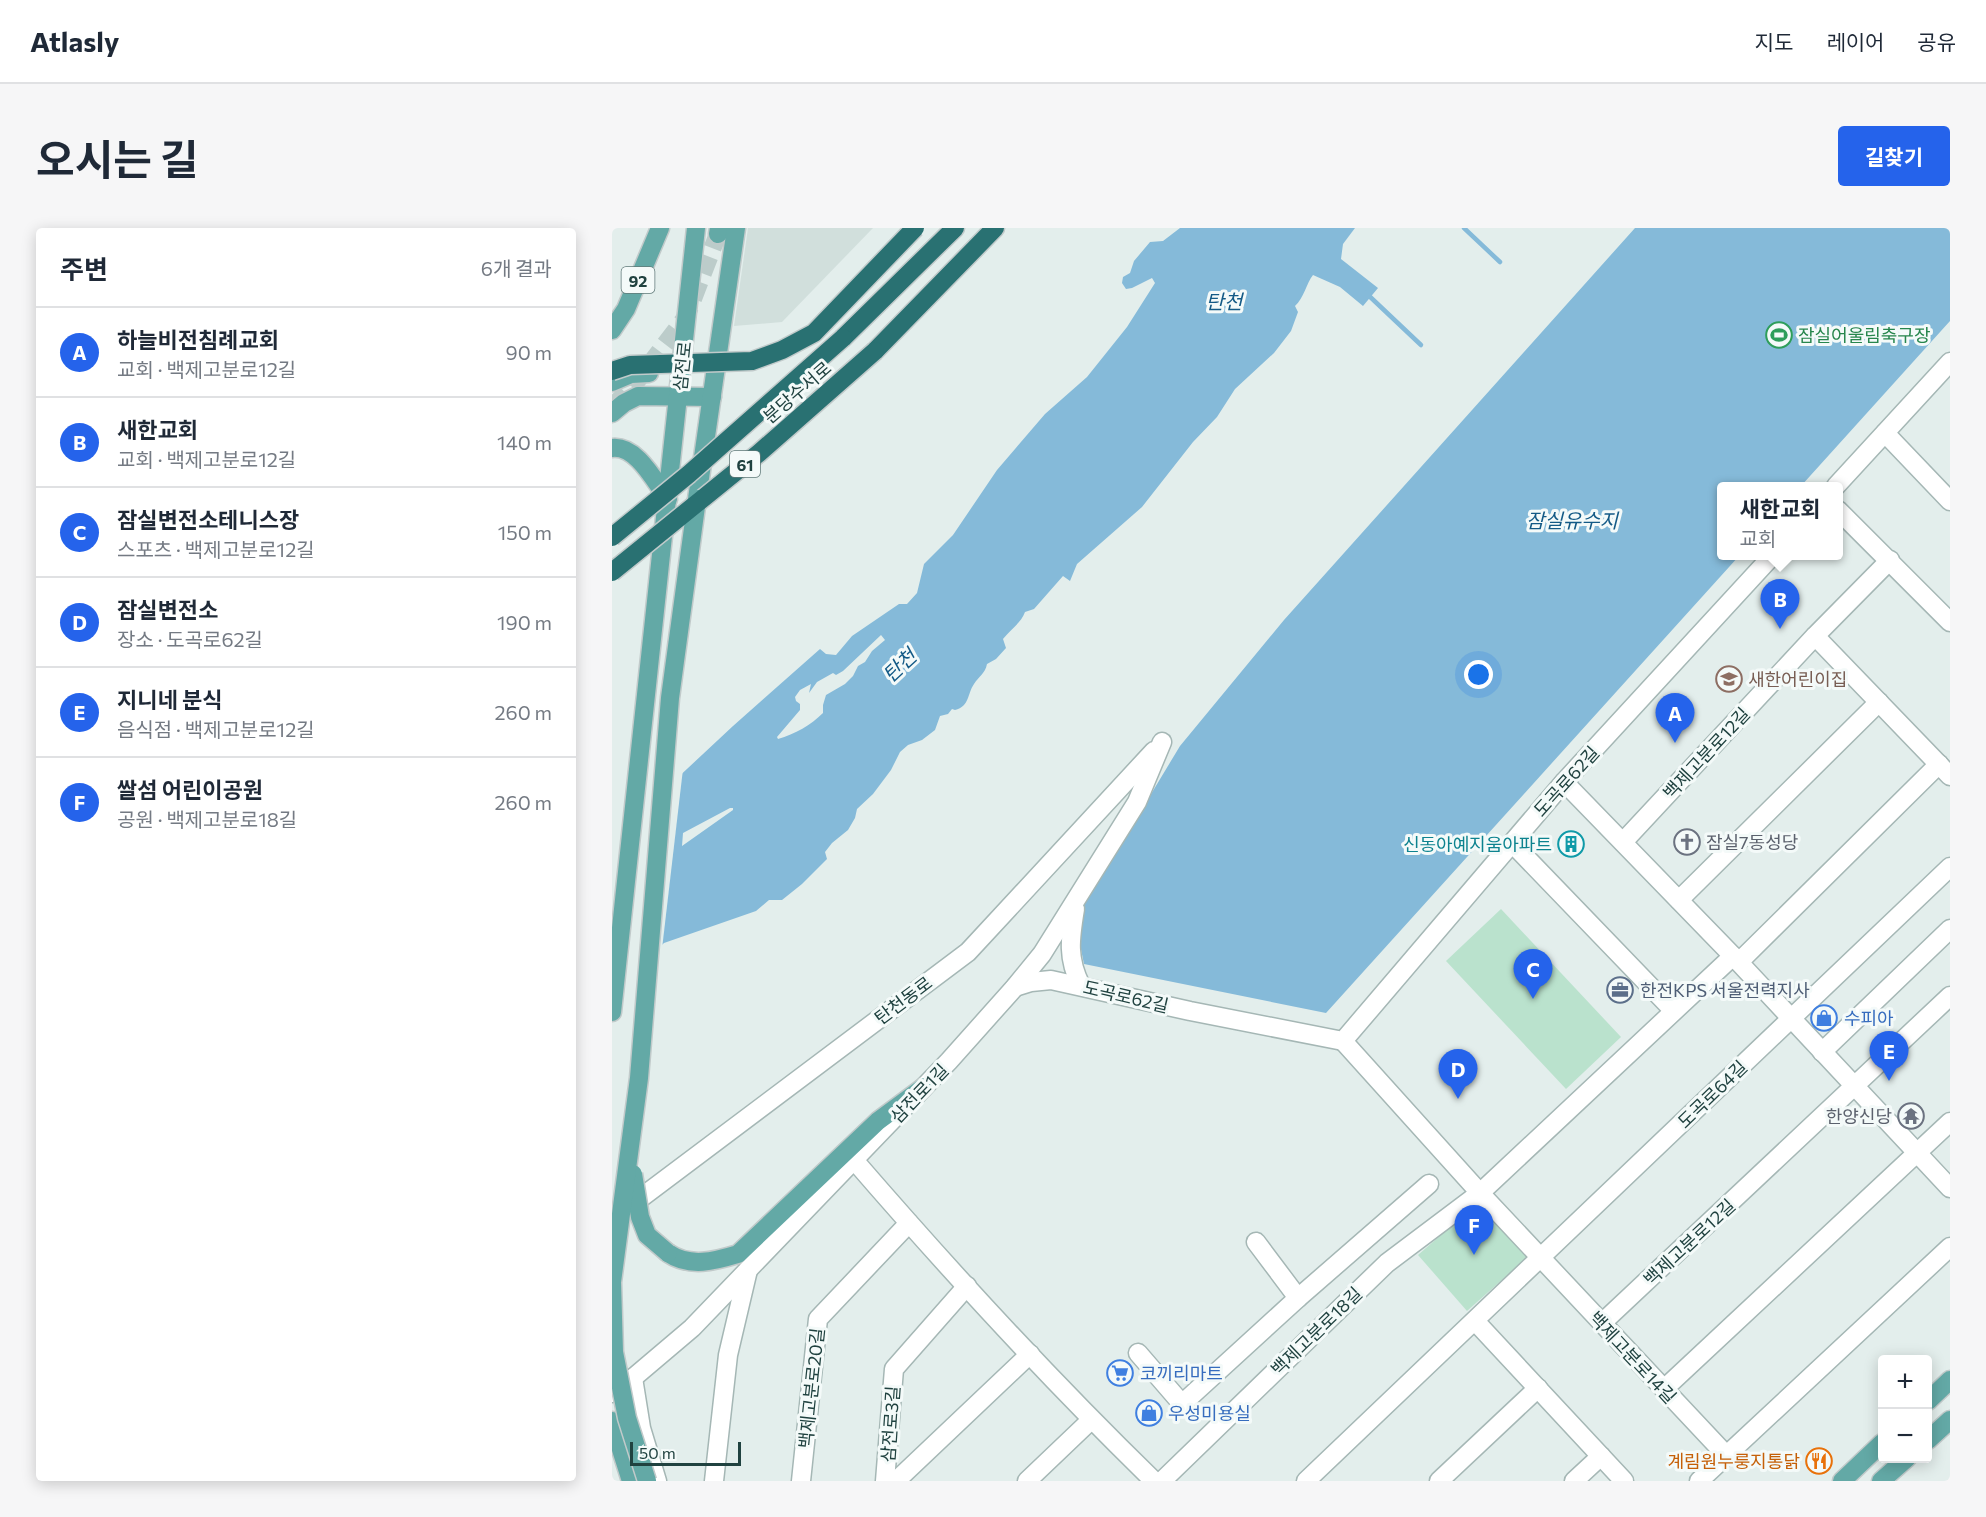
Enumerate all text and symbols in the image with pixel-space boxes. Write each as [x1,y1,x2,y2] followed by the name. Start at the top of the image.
[30,24,119,58] text: Atlasly
[1755,29,1793,54] text: 지도
[1826,29,1884,54] text: 레이어
[1917,29,1956,54] text: 공유
[1838,126,1950,186] button: 길찾기
[36,132,199,184] text: 오시는 길
[60,253,108,284] text: 주변
[481,256,552,280] text: 6개 결과
[621,267,654,293] road number: 92
[1206,289,1245,313] water label: 탄천
[1764,320,1794,350] sports icon: 잠실어울림축구장
[1798,324,1930,346] place label: 잠실어울림축구장
[117,326,279,353] text: 하늘비전침례교회
[72,340,87,364] text: A
[506,340,552,364] text: 90 m
[668,340,696,392] street label: 삼전로
[117,357,296,381] text: 교회 · 백제고분로12길
[759,357,835,427] street label: 분당수서로
[117,416,198,443] text: 새한교회
[73,430,86,454] text: B
[497,430,552,454] text: 140 m
[117,447,296,471] text: 교회 · 백제고분로12길
[730,451,760,477] road number: 61
[1717,482,1843,560] popup
[1740,495,1820,522] text: 새한교회
[117,506,299,533] text: 잠실변전소테니스장
[1526,508,1620,532] water label: 잠실유수지
[73,520,86,544] text: C
[498,520,552,544] text: 150 m
[1740,526,1776,550] text: 교회
[117,537,315,561] text: 스포츠 · 백제고분로12길
[1760,580,1800,629] pin: B
[117,596,218,623] text: 잠실변전소
[72,610,87,634] text: D
[497,610,552,634] text: 190 m
[117,627,263,651] text: 장소 · 도곡로62길
[877,642,923,686] water label: 탄천
[1464,660,1493,689] your location
[1714,664,1744,694] school or university icon: 새한어린이집
[1748,668,1847,690] place label: 새한어린이집
[117,686,222,713] text: 지니네 분식
[1656,694,1694,743] pin: A
[74,700,85,724] text: E
[494,700,552,724] text: 260 m
[1658,703,1754,803] street label: 백제고분로12길
[117,717,315,741] text: 음식점 · 백제고분로12길
[1529,741,1603,821] street label: 도곡로62길
[117,776,263,803] text: 쌀섬 어린이공원
[74,790,85,814] text: F
[494,790,552,814] text: 260 m
[117,807,297,831] text: 공원 · 백제고분로18길
[1672,827,1702,857] church icon: 잠실7동성당
[1556,829,1586,859] building icon: 신동아예지움아파트
[1706,831,1798,853] place label: 잠실7동성당
[1403,833,1552,855] place label: 신동아예지움아파트
[1514,950,1552,999] pin: C
[870,971,936,1029] street label: 탄천동로
[1081,975,1171,1017] street label: 도곡로62길
[1605,975,1635,1005] office icon: 한전KPS 서울전력지사
[1640,979,1810,1001] place label: 한전KPS 서울전력지사
[1809,1003,1839,1033] shop icon: 수피아
[1844,1007,1894,1029] place label: 수피아
[1870,1032,1908,1081] pin: E
[1438,1050,1478,1099] pin: D
[1673,1056,1751,1132] street label: 도곡로64길
[885,1059,953,1127] street label: 삼전로1길
[1896,1101,1926,1131] temple icon: 한양신당
[1826,1105,1892,1127] place label: 한양신당
[1639,1194,1739,1290] street label: 백제고분로12길
[1454,1206,1494,1255] pin: F
[1266,1282,1366,1380] street label: 백제고분로18길
[1585,1306,1681,1408] street label: 백제고분로14길
[794,1327,828,1449] street label: 백제고분로20길
[1878,1355,1932,1463] map controls
[1878,1355,1932,1409] button: +
[1105,1358,1135,1388] supermarket icon: 코끼리마트
[1140,1362,1223,1384] place label: 코끼리마트
[876,1385,904,1463] street label: 삼전로3길
[1134,1398,1164,1428] shop icon: 우성미용실
[1168,1402,1251,1424] place label: 우성미용실
[1878,1409,1932,1463] button: −
[630,1439,741,1466] scale bar
[639,1443,676,1462] text: 50 m
[1804,1446,1834,1476] restaurant icon: 계림원누룽지통닭
[1668,1450,1800,1472] place label: 계림원누룽지통닭

